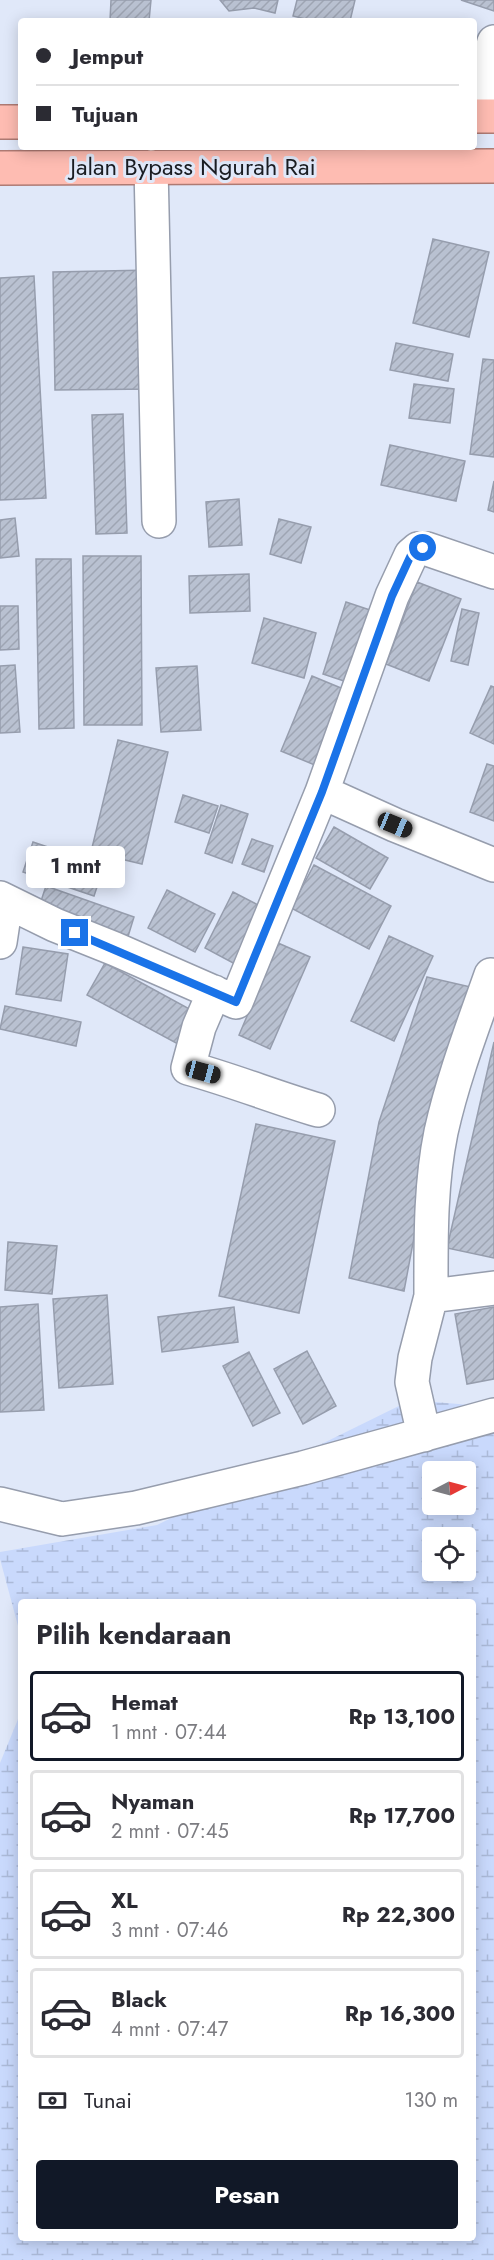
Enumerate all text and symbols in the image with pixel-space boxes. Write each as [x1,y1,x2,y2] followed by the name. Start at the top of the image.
[72,40,143,72] text: Jemput
[72,98,138,130] text: Tujuan
[67,149,316,184] street label: Jalan Bypass Ngurah Rai
[409,534,436,561] route start
[375,810,415,840] car
[26,846,124,888] callout: 1 mnt
[50,852,101,881] text: 1 mnt
[61,919,88,946] route end
[183,1059,223,1085] car
[422,1461,476,1515] north arrow
[422,1461,476,1581] map controls
[422,1527,476,1581] button: locate
[36,1615,232,1654] text: Pilih kendaraan
[111,1686,178,1718] text: Hemat
[39,1689,93,1743] icon: car
[349,1700,455,1732] text: Rp 13,100
[111,1718,227,1747] text: 1 mnt · 07:44
[111,1785,194,1817] text: Nyaman
[39,1788,93,1842] icon: car
[349,1799,455,1831] text: Rp 17,700
[111,1817,229,1846] text: 2 mnt · 07:45
[111,1884,138,1916] text: XL
[39,1887,93,1941] icon: car
[342,1898,455,1930] text: Rp 22,300
[111,1916,229,1945] text: 3 mnt · 07:46
[111,1983,167,2015] text: Black
[39,1986,93,2040] icon: car
[345,1997,455,2029] text: Rp 16,300
[111,2015,228,2044] text: 4 mnt · 07:47
[36,2084,69,2117] icon: cash
[84,2084,132,2116] text: Tunai
[404,2086,458,2115] text: 130 m
[36,2160,458,2229] button: Pesan

